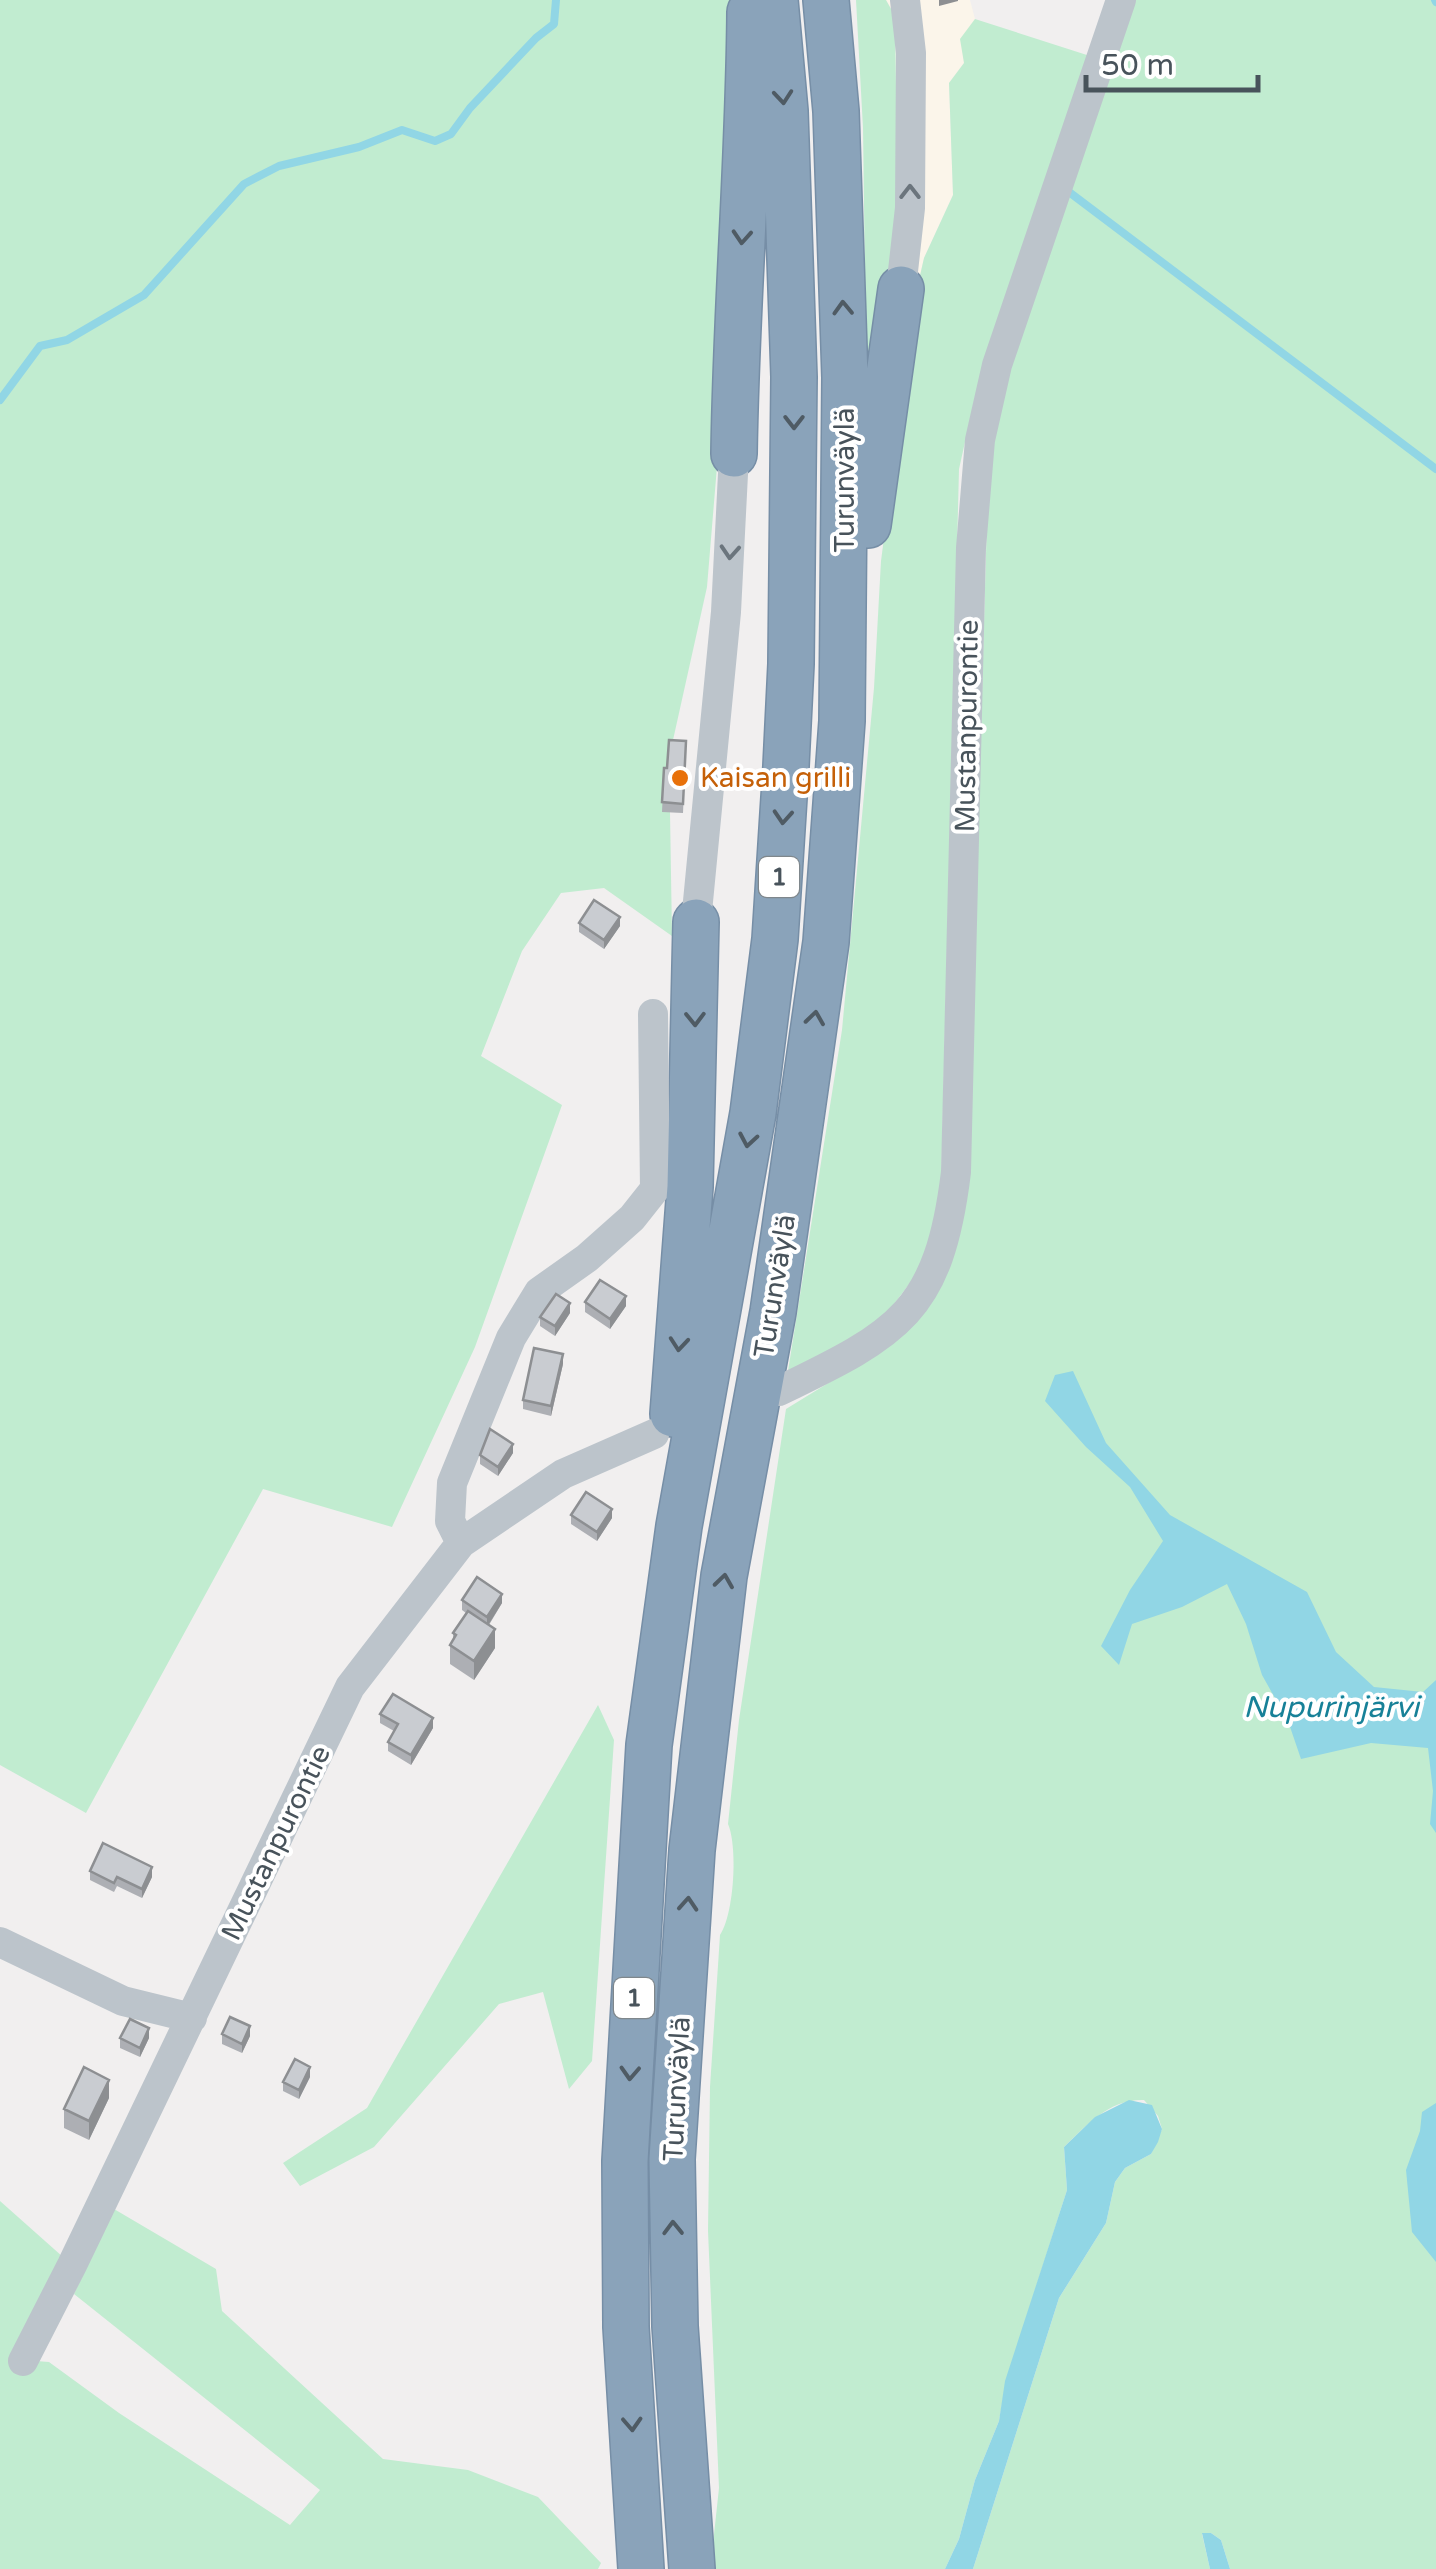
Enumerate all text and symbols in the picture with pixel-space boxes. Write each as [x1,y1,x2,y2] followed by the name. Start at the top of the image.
[1086,30,1258,92] scale bar
[1101,47,1174,84] text: 50 m
[772,90,794,106] one-way arrow
[899,183,921,198] one-way arrow
[732,230,753,246] one-way arrow
[832,300,853,316] one-way arrow
[828,408,862,552] street label: Turunväylä
[783,414,804,430] one-way arrow
[720,544,741,560] one-way arrow
[948,619,986,833] street label: Mustanpurontie
[700,761,851,795] place label: Kaisan grilli
[669,767,691,789] marker: Kaisan grilli
[773,809,794,825] one-way arrow
[759,857,799,897] road number: 1
[804,1010,825,1027] one-way arrow
[685,1012,706,1028] one-way arrow
[738,1131,759,1148] one-way arrow
[747,1212,803,1360] street label: Turunväylä
[669,1336,690,1352] one-way arrow
[713,1573,734,1589] one-way arrow
[1243,1689,1422,1726] water label: Nupurinjärvi
[214,1740,338,1946] street label: Mustanpurontie
[677,1895,698,1911] one-way arrow
[614,1978,654,2018] road number: 1
[656,2016,698,2162] street label: Turunväylä
[620,2065,641,2081] one-way arrow
[663,2220,684,2236] one-way arrow
[621,2417,642,2433] one-way arrow

